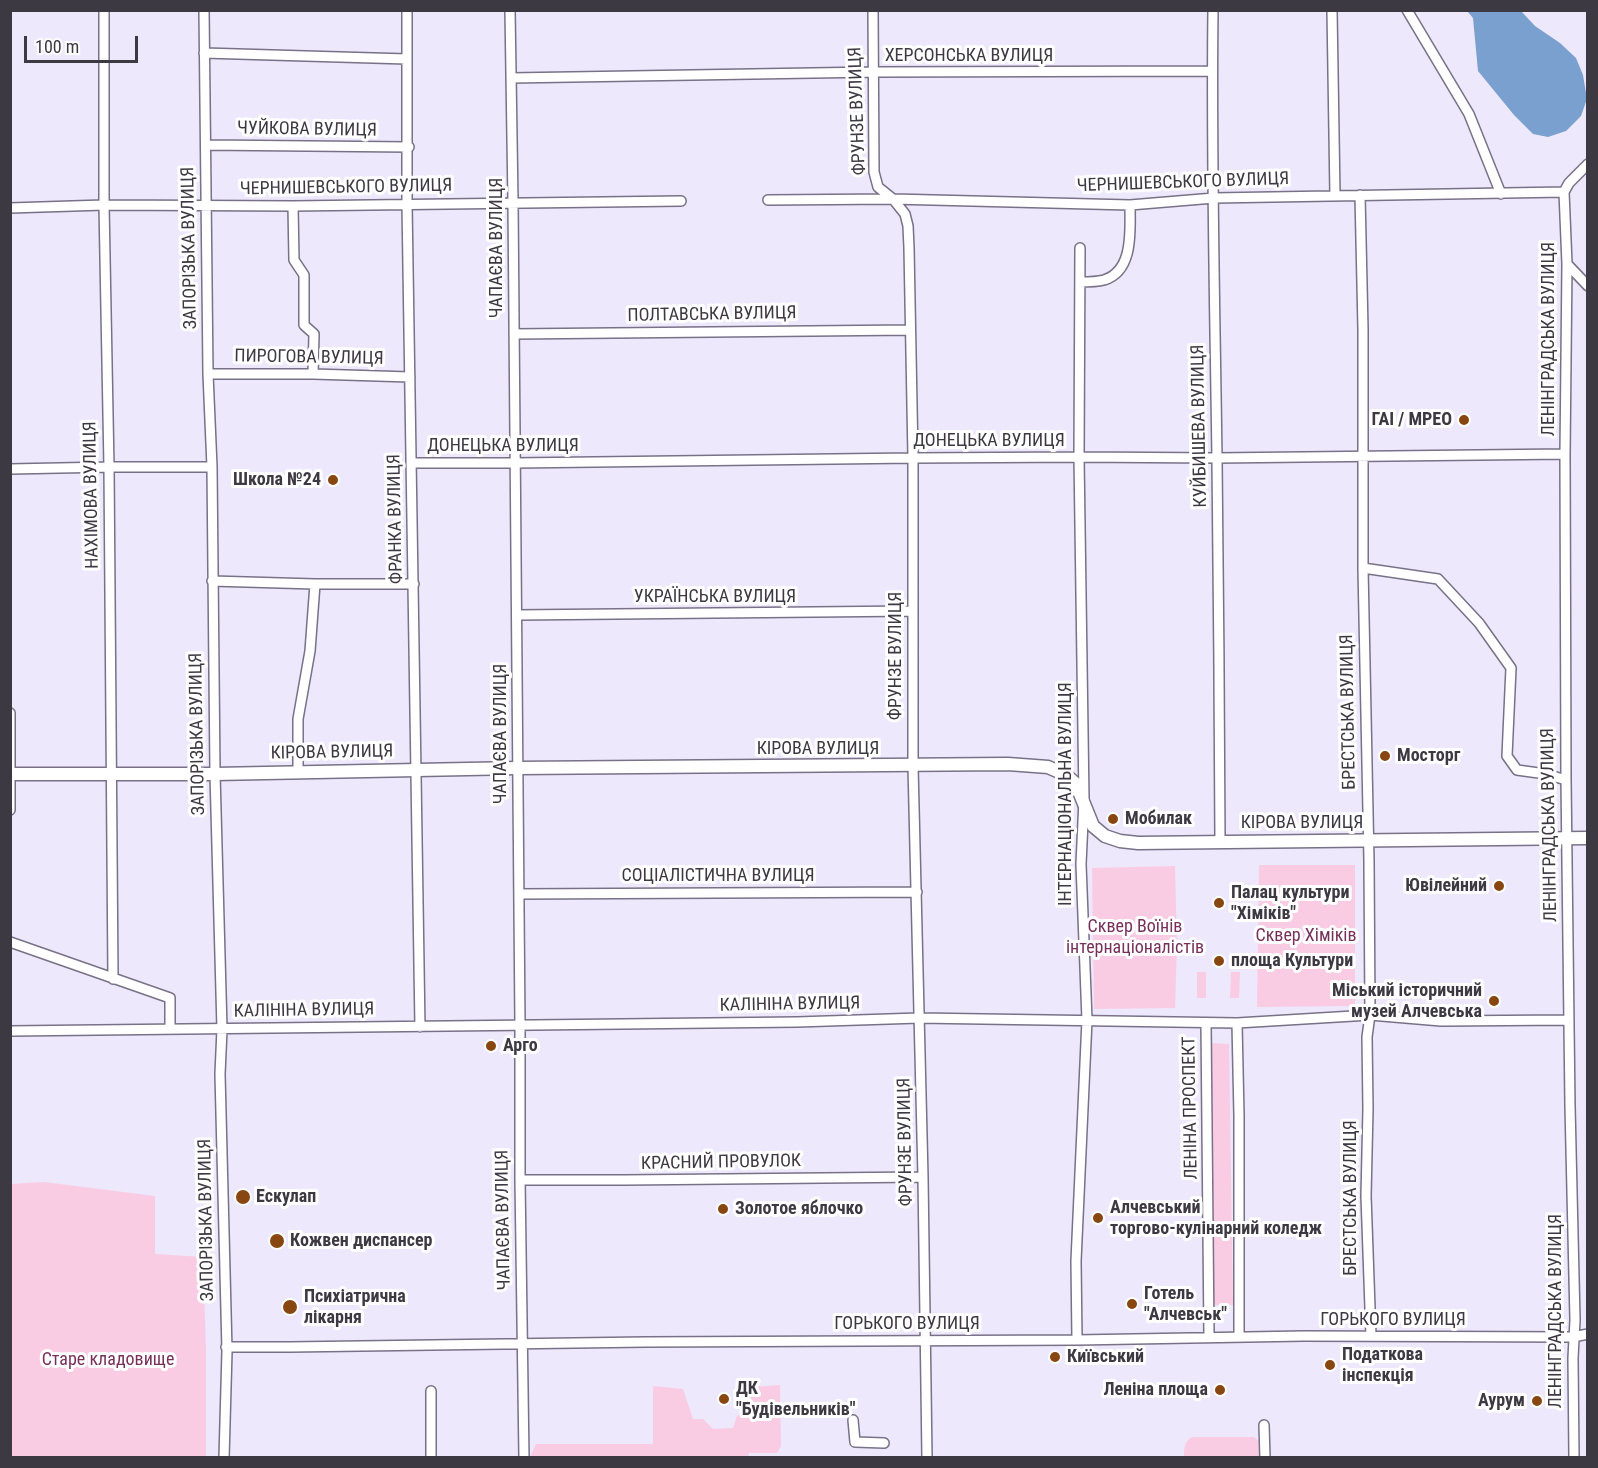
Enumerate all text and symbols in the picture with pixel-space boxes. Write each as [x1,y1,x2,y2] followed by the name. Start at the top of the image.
[27,24,141,62] scale bar
[35,36,79,57] text: 100 m
[885,45,1053,67] street label: ХЕРСОНСЬКА ВУЛИЦЯ
[845,46,871,176] street label: ФРУНЗЕ ВУЛИЦЯ
[237,118,377,142] street label: ЧУЙКОВА ВУЛИЦЯ
[178,166,202,330] street label: ЗАПОРІЗЬКА ВУЛИЦЯ
[1076,169,1290,197] street label: ЧЕРНИШЕВСЬКОГО ВУЛИЦЯ
[240,175,452,201] street label: ЧЕРНИШЕВСЬКОГО ВУЛИЦЯ
[486,178,508,318] street label: ЧАПАЄВА ВУЛИЦЯ
[1538,242,1560,436] street label: ЛЕНІНГРАДСЬКА ВУЛИЦЯ
[627,303,797,327] street label: ПОЛТАВСЬКА ВУЛИЦЯ
[1188,344,1212,508] street label: КУЙБИШЕВА ВУЛИЦЯ
[234,346,384,370] street label: ПИРОГОВА ВУЛИЦЯ
[1372,409,1452,431] place label: ГАІ / МРЕО
[1457,413,1471,427] marker: ГАІ / МРЕО
[80,421,104,569] street label: НАХІМОВА ВУЛИЦЯ
[913,430,1065,452] street label: ДОНЕЦЬКА ВУЛИЦЯ
[427,435,579,457] street label: ДОНЕЦЬКА ВУЛИЦЯ
[384,454,408,584] street label: ФРАНКА ВУЛИЦЯ
[233,469,321,491] place label: Школа №24
[326,473,340,487] marker: Школа №24
[634,586,796,608] street label: УКРАЇНСЬКА ВУЛИЦЯ
[885,592,907,720] street label: ФРУНЗЕ ВУЛИЦЯ
[1337,634,1361,790] street label: БРЕСТСЬКА ВУЛИЦЯ
[186,652,210,816] street label: ЗАПОРІЗЬКА ВУЛИЦЯ
[490,664,512,804] street label: ЧАПАЄВА ВУЛИЦЯ
[1055,682,1077,906] street label: ІНТЕРНАЦІОНАЛЬНА ВУЛИЦЯ
[1538,728,1562,922] street label: ЛЕНІНГРАДСЬКА ВУЛИЦЯ
[757,738,879,760] street label: КІРОВА ВУЛИЦЯ
[270,741,394,765] street label: КІРОВА ВУЛИЦЯ
[1397,745,1460,767] place label: Мосторг
[1378,749,1392,763] marker: Мосторг
[1125,808,1192,830] place label: Мобилак
[1106,812,1120,826] marker: Мобилак
[1241,812,1363,834] street label: КІРОВА ВУЛИЦЯ
[621,865,815,887] street label: СОЦІАЛІСТИЧНА ВУЛИЦЯ
[1405,875,1487,897] place label: Ювілейний
[1492,879,1506,893] marker: Ювілейний
[1231,882,1349,924] place label: Палац культури "Хіміків"
[1212,896,1226,910] marker: Палац культури "Хіміків"
[1066,916,1204,958] park label: Сквер Воїнів інтернаціоналістів
[1255,925,1357,947] park label: Сквер Хіміків
[1231,950,1353,972] place label: площа Культури
[1212,954,1226,968] marker: площа Культури
[1332,980,1482,1022] place label: Міський історичний музей Алчевська
[719,993,861,1017] street label: КАЛІНІНА ВУЛИЦЯ
[1487,994,1501,1008] marker: Міський історичний музей Алчевська
[233,999,375,1023] street label: КАЛІНІНА ВУЛИЦЯ
[503,1035,538,1057] place label: Арго
[1179,1036,1203,1180] street label: ЛЕНІНА ПРОСПЕКТ
[484,1039,498,1053] marker: Арго
[894,1078,918,1206] street label: ФРУНЗЕ ВУЛИЦЯ
[1340,1120,1362,1276] street label: БРЕСТСЬКА ВУЛИЦЯ
[195,1138,219,1302] street label: ЗАПОРІЗЬКА ВУЛИЦЯ
[492,1149,516,1291] street label: ЧАПАЄВА ВУЛИЦЯ
[641,1151,801,1175] street label: КРАСНИЙ ПРОВУЛОК
[256,1186,316,1208] place label: Ескулап
[234,1188,252,1206] marker: Ескулап
[1110,1197,1322,1240] place label: Алчевський торгово-кулінарний коледж
[735,1198,863,1220] place label: Золотое яблочко
[716,1202,730,1216] marker: Золотое яблочко
[1091,1211,1105,1225] marker: Алчевський торгово-кулінарний коледж
[1545,1214,1567,1408] street label: ЛЕНІНГРАДСЬКА ВУЛИЦЯ
[290,1230,432,1252] place label: Кожвен диспансер
[268,1232,286,1250] marker: Кожвен диспансер
[1144,1283,1227,1326] place label: Готель "Алчевськ"
[304,1286,406,1328] place label: Психіатрична лікарня
[1125,1297,1139,1311] marker: Готель "Алчевськ"
[281,1298,299,1316] marker: Психіатрична лікарня
[1320,1309,1466,1331] street label: ГОРЬКОГО ВУЛИЦЯ
[834,1313,980,1335] street label: ГОРЬКОГО ВУЛИЦЯ
[1342,1344,1423,1386] place label: Податкова інспекція
[1067,1346,1144,1368] place label: Київський
[42,1349,174,1371] park label: Старе кладовище
[1048,1350,1062,1364] marker: Київський
[1323,1358,1337,1372] marker: Податкова інспекція
[736,1378,855,1420] place label: ДК "Будівельників"
[1103,1379,1208,1401] place label: Леніна площа
[1213,1383,1227,1397] marker: Леніна площа
[1478,1390,1525,1412] place label: Аурум
[717,1392,731,1406] marker: ДК "Будівельників"
[1530,1394,1544,1408] marker: Аурум

